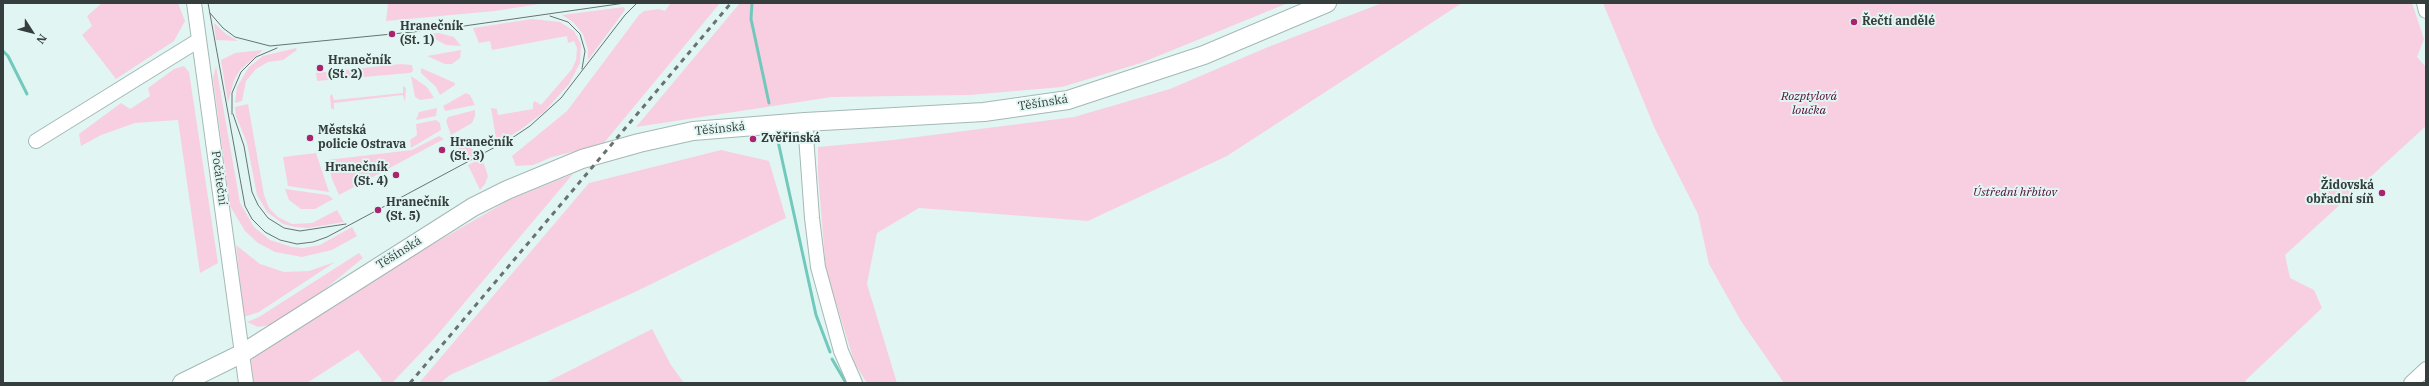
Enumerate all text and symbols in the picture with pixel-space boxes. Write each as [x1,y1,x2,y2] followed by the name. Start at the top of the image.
[12,12,52,52] north arrow
[1862,15,1935,29] place label: Řečtí andělé
[1849,17,1859,27] marker: Řečtí andělé
[400,20,463,48] place label: Hranečník (St. 1)
[387,29,397,39] marker: Hranečník (St. 1)
[33,31,50,47] text: N
[328,54,391,82] place label: Hranečník (St. 2)
[315,63,325,73] marker: Hranečník (St. 2)
[1781,90,1837,118] park label: Rozptylová loučka
[1017,92,1069,114] street label: Těšínská
[694,119,746,139] street label: Těšínská
[318,124,406,152] place label: Městská policie Ostrava
[761,132,820,146] place label: Zvěřinská
[305,133,315,143] marker: Městská policie Ostrava
[748,134,758,144] marker: Zvěřinská
[450,136,513,164] place label: Hranečník (St. 3)
[437,145,447,155] marker: Hranečník (St. 3)
[208,150,230,206] street label: Počáteční
[325,161,388,189] place label: Hranečník (St. 4)
[391,170,401,180] marker: Hranečník (St. 4)
[2306,179,2374,207] place label: Židovská obřadní síň
[1973,186,2057,200] park label: Ústřední hřbitov
[2377,188,2387,198] marker: Židovská obřadní síň
[386,196,449,224] place label: Hranečník (St. 5)
[373,205,383,215] marker: Hranečník (St. 5)
[374,234,424,272] street label: Těšínská

